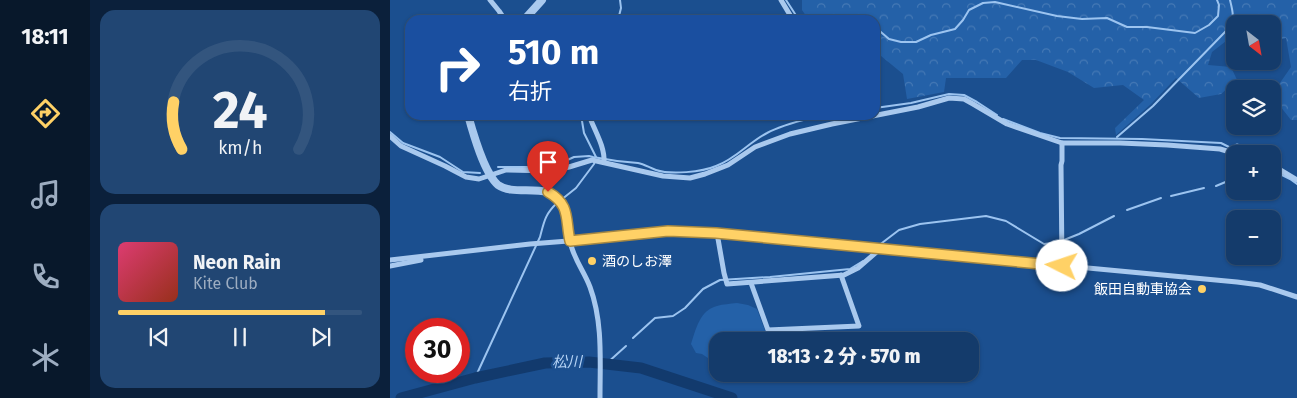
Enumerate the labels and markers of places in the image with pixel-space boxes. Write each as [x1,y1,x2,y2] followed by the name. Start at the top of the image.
[527,141,569,192] pin
[602,253,672,270] place label: 酒のしお澤
[586,255,598,267] marker: 酒のしお澤
[1094,281,1192,298] place label: 飯田自動車協会
[1196,283,1208,295] marker: 飯田自動車協会

